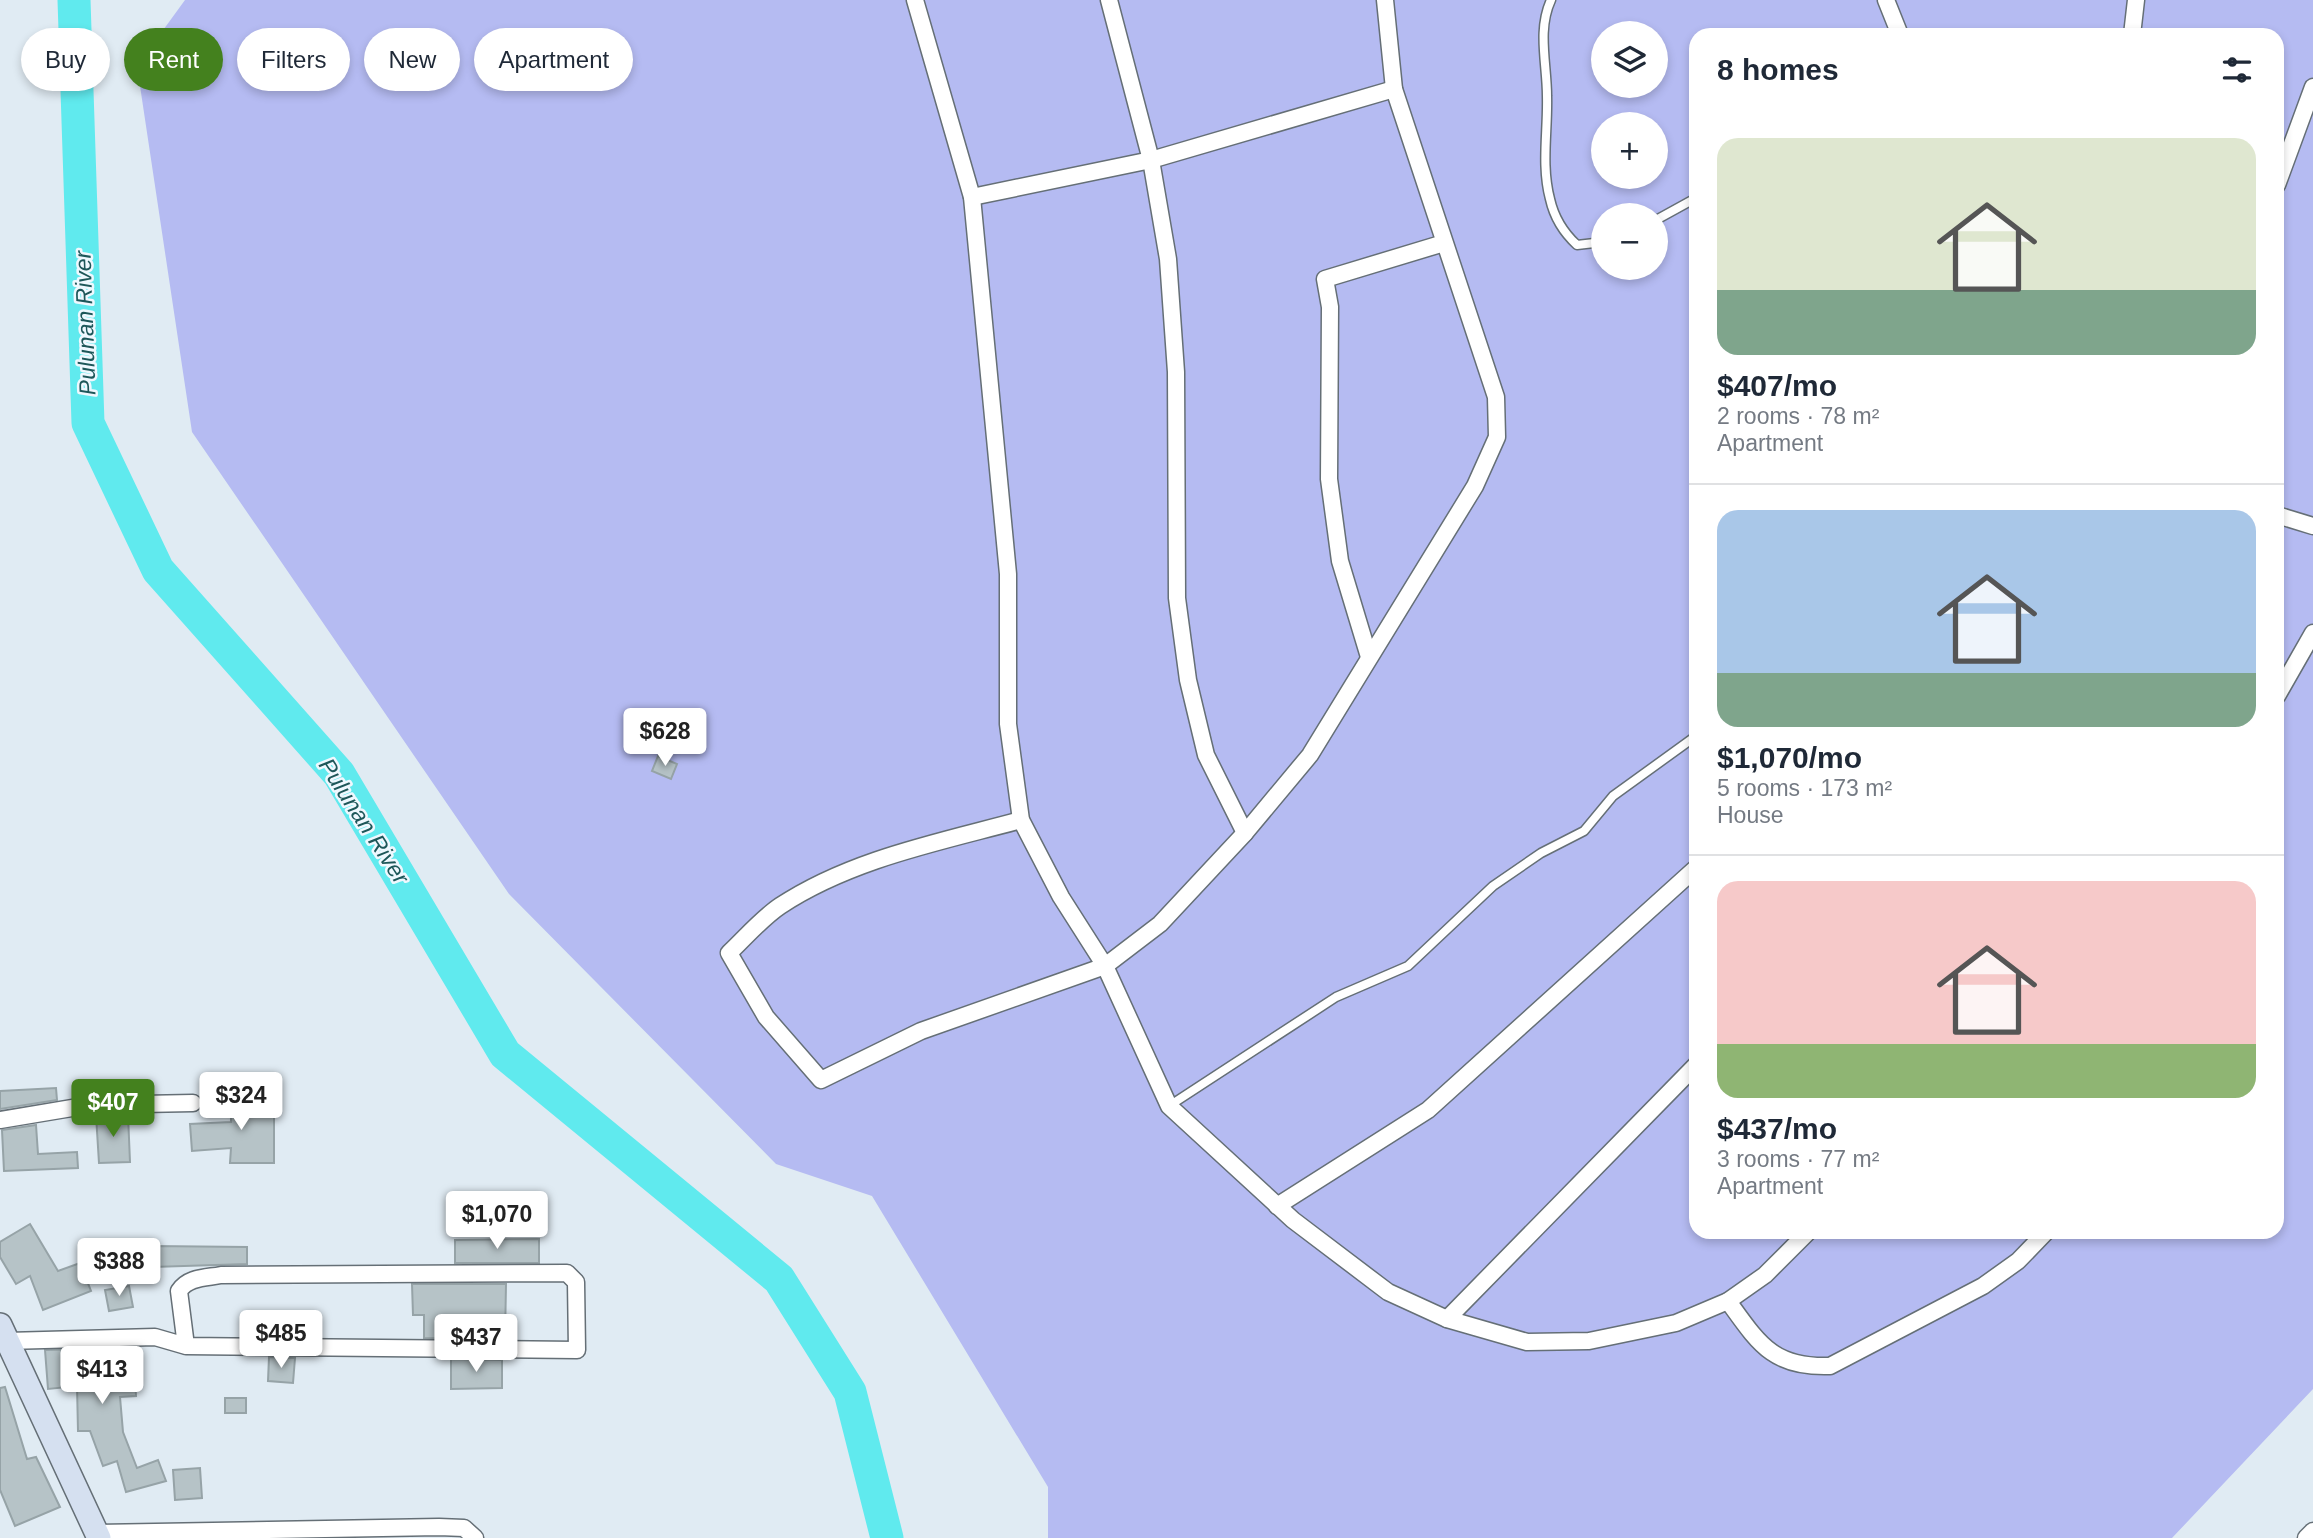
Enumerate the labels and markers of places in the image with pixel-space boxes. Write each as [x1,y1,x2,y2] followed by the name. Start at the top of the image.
[624,708,706,768] pin: $628
[200,1072,282,1132] pin: $324
[72,1080,154,1139] pin: $407
[440,1192,554,1251] pin: $1,070
[78,1238,160,1298] pin: $388
[240,1310,322,1370] pin: $485
[435,1314,517,1374] pin: $437
[61,1346,143,1406] pin: $413

